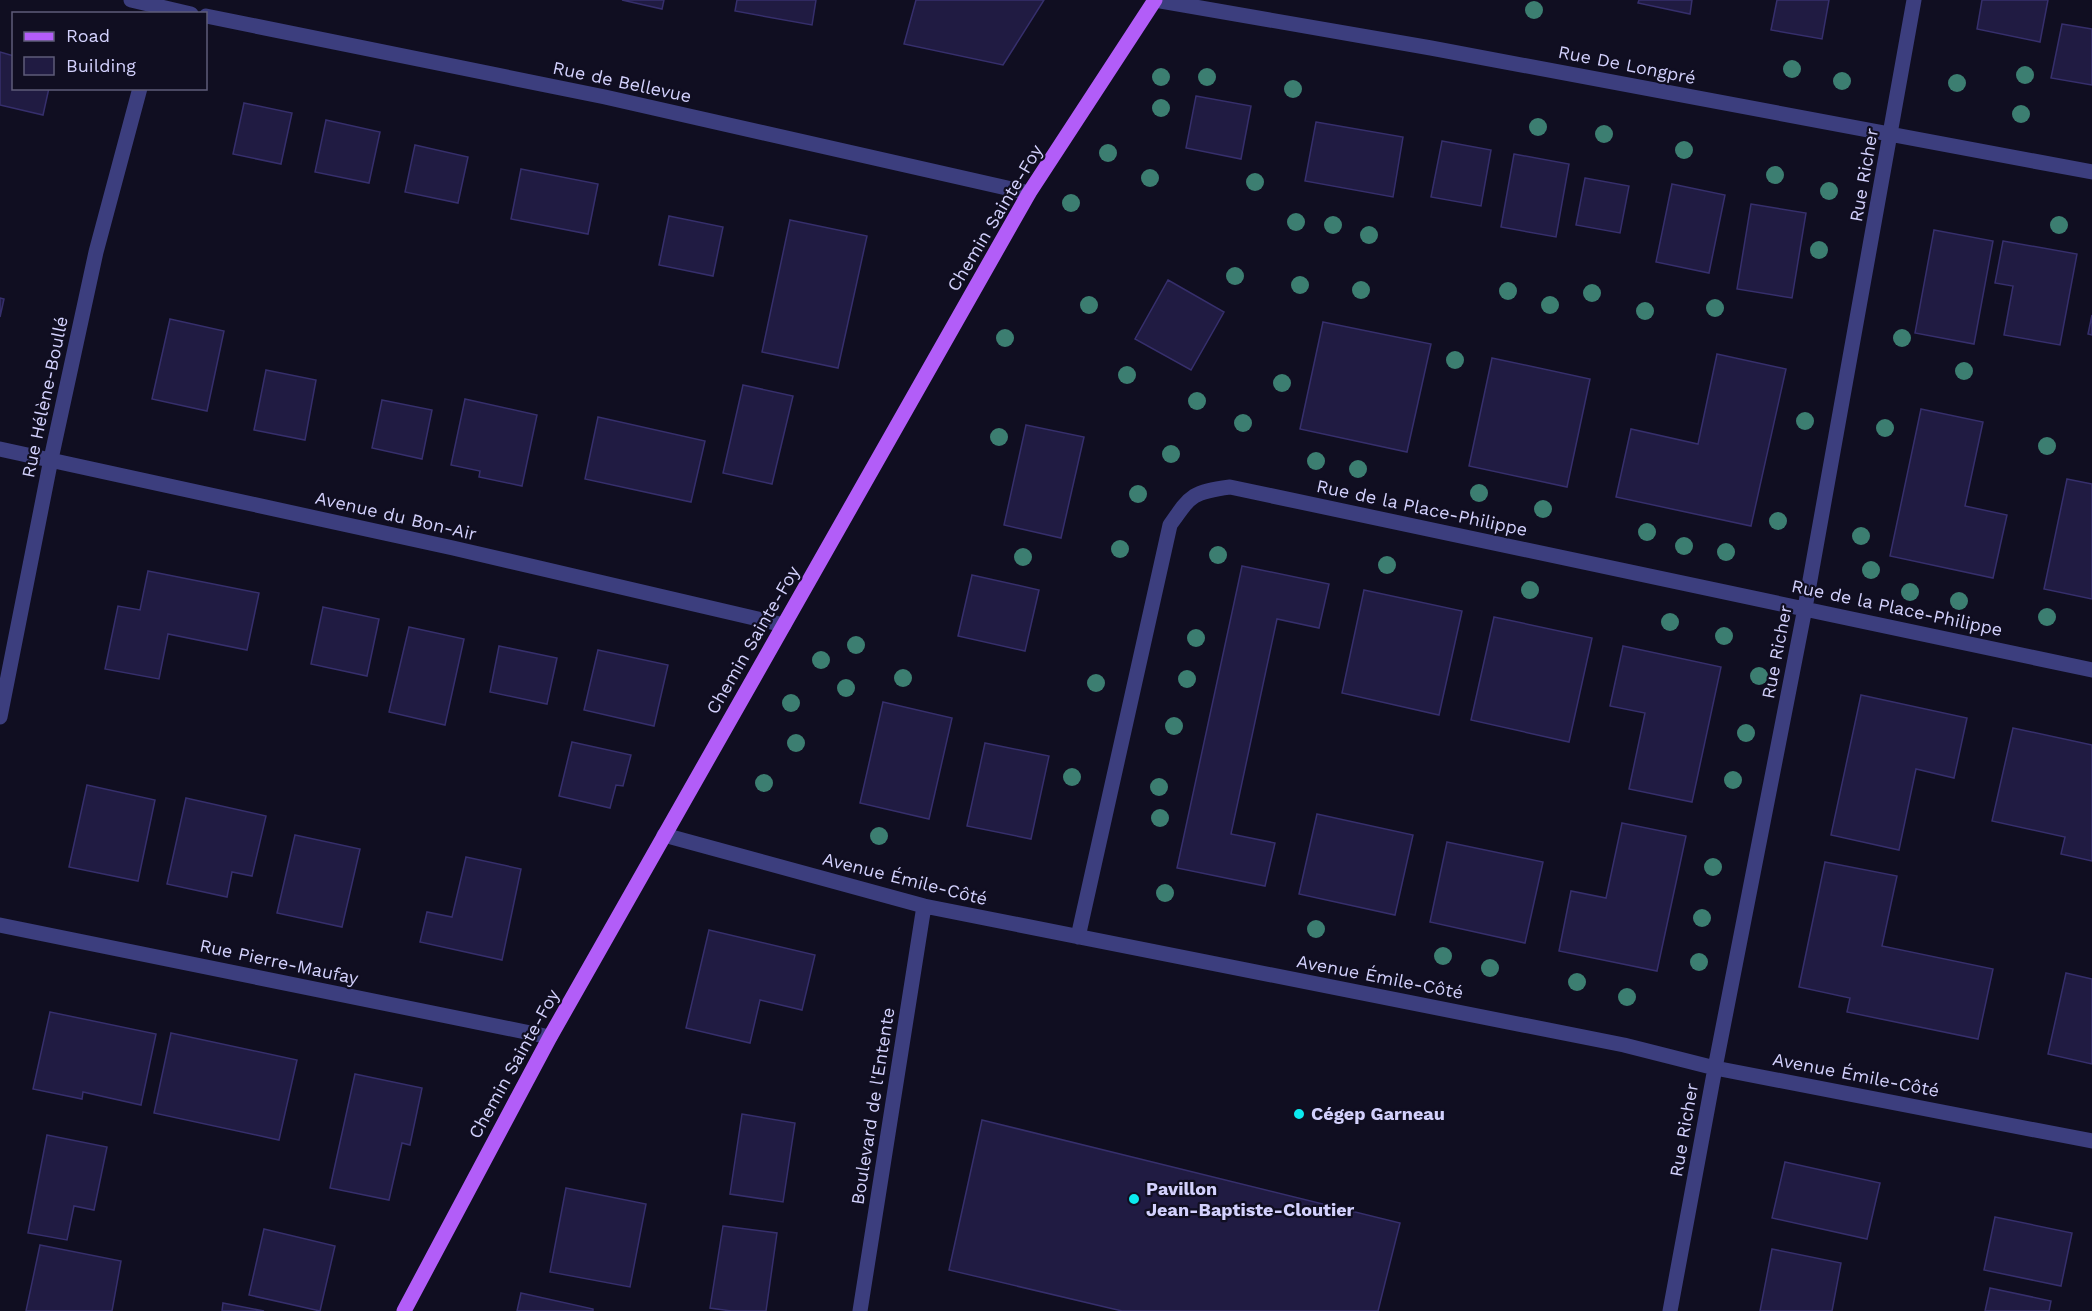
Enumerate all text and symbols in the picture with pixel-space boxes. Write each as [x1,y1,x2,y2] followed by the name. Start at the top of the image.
[12,12,207,90] legend
[66,25,110,46] text: Road
[1557,41,1698,88] street label: Rue De Longpré
[66,55,136,76] text: Building
[551,57,693,106] street label: Rue de Bellevue
[1845,126,1882,224] street label: Rue Richer
[942,140,1047,295] street label: Chemin Sainte-Foy
[17,314,72,480] street label: Rue Hélène-Boullé
[1315,475,1529,540] street label: Rue de la Place-Philippe
[313,487,479,544] street label: Avenue du Bon-Air
[702,561,804,717] street label: Chemin Sainte-Foy
[1790,575,2004,640] street label: Rue de la Place-Philippe
[1757,603,1796,701] street label: Rue Richer
[820,848,990,909] street label: Avenue Émile-Côté
[198,934,361,989] street label: Rue Pierre-Maufay
[1295,950,1465,1003] street label: Avenue Émile-Côté
[464,985,564,1142] street label: Chemin Sainte-Foy
[847,1006,898,1206] street label: Boulevard de l'Entente
[1771,1048,1941,1101] street label: Avenue Émile-Côté
[1665,1081,1702,1179] street label: Rue Richer
[1311,1103,1445,1124] place label: Cégep Garneau
[1292,1107,1306,1121] marker: Cégep Garneau
[1146,1178,1355,1220] place label: Pavillon Jean-Baptiste-Cloutier
[1127,1192,1141,1206] marker: Pavillon Jean-Baptiste-Cloutier

